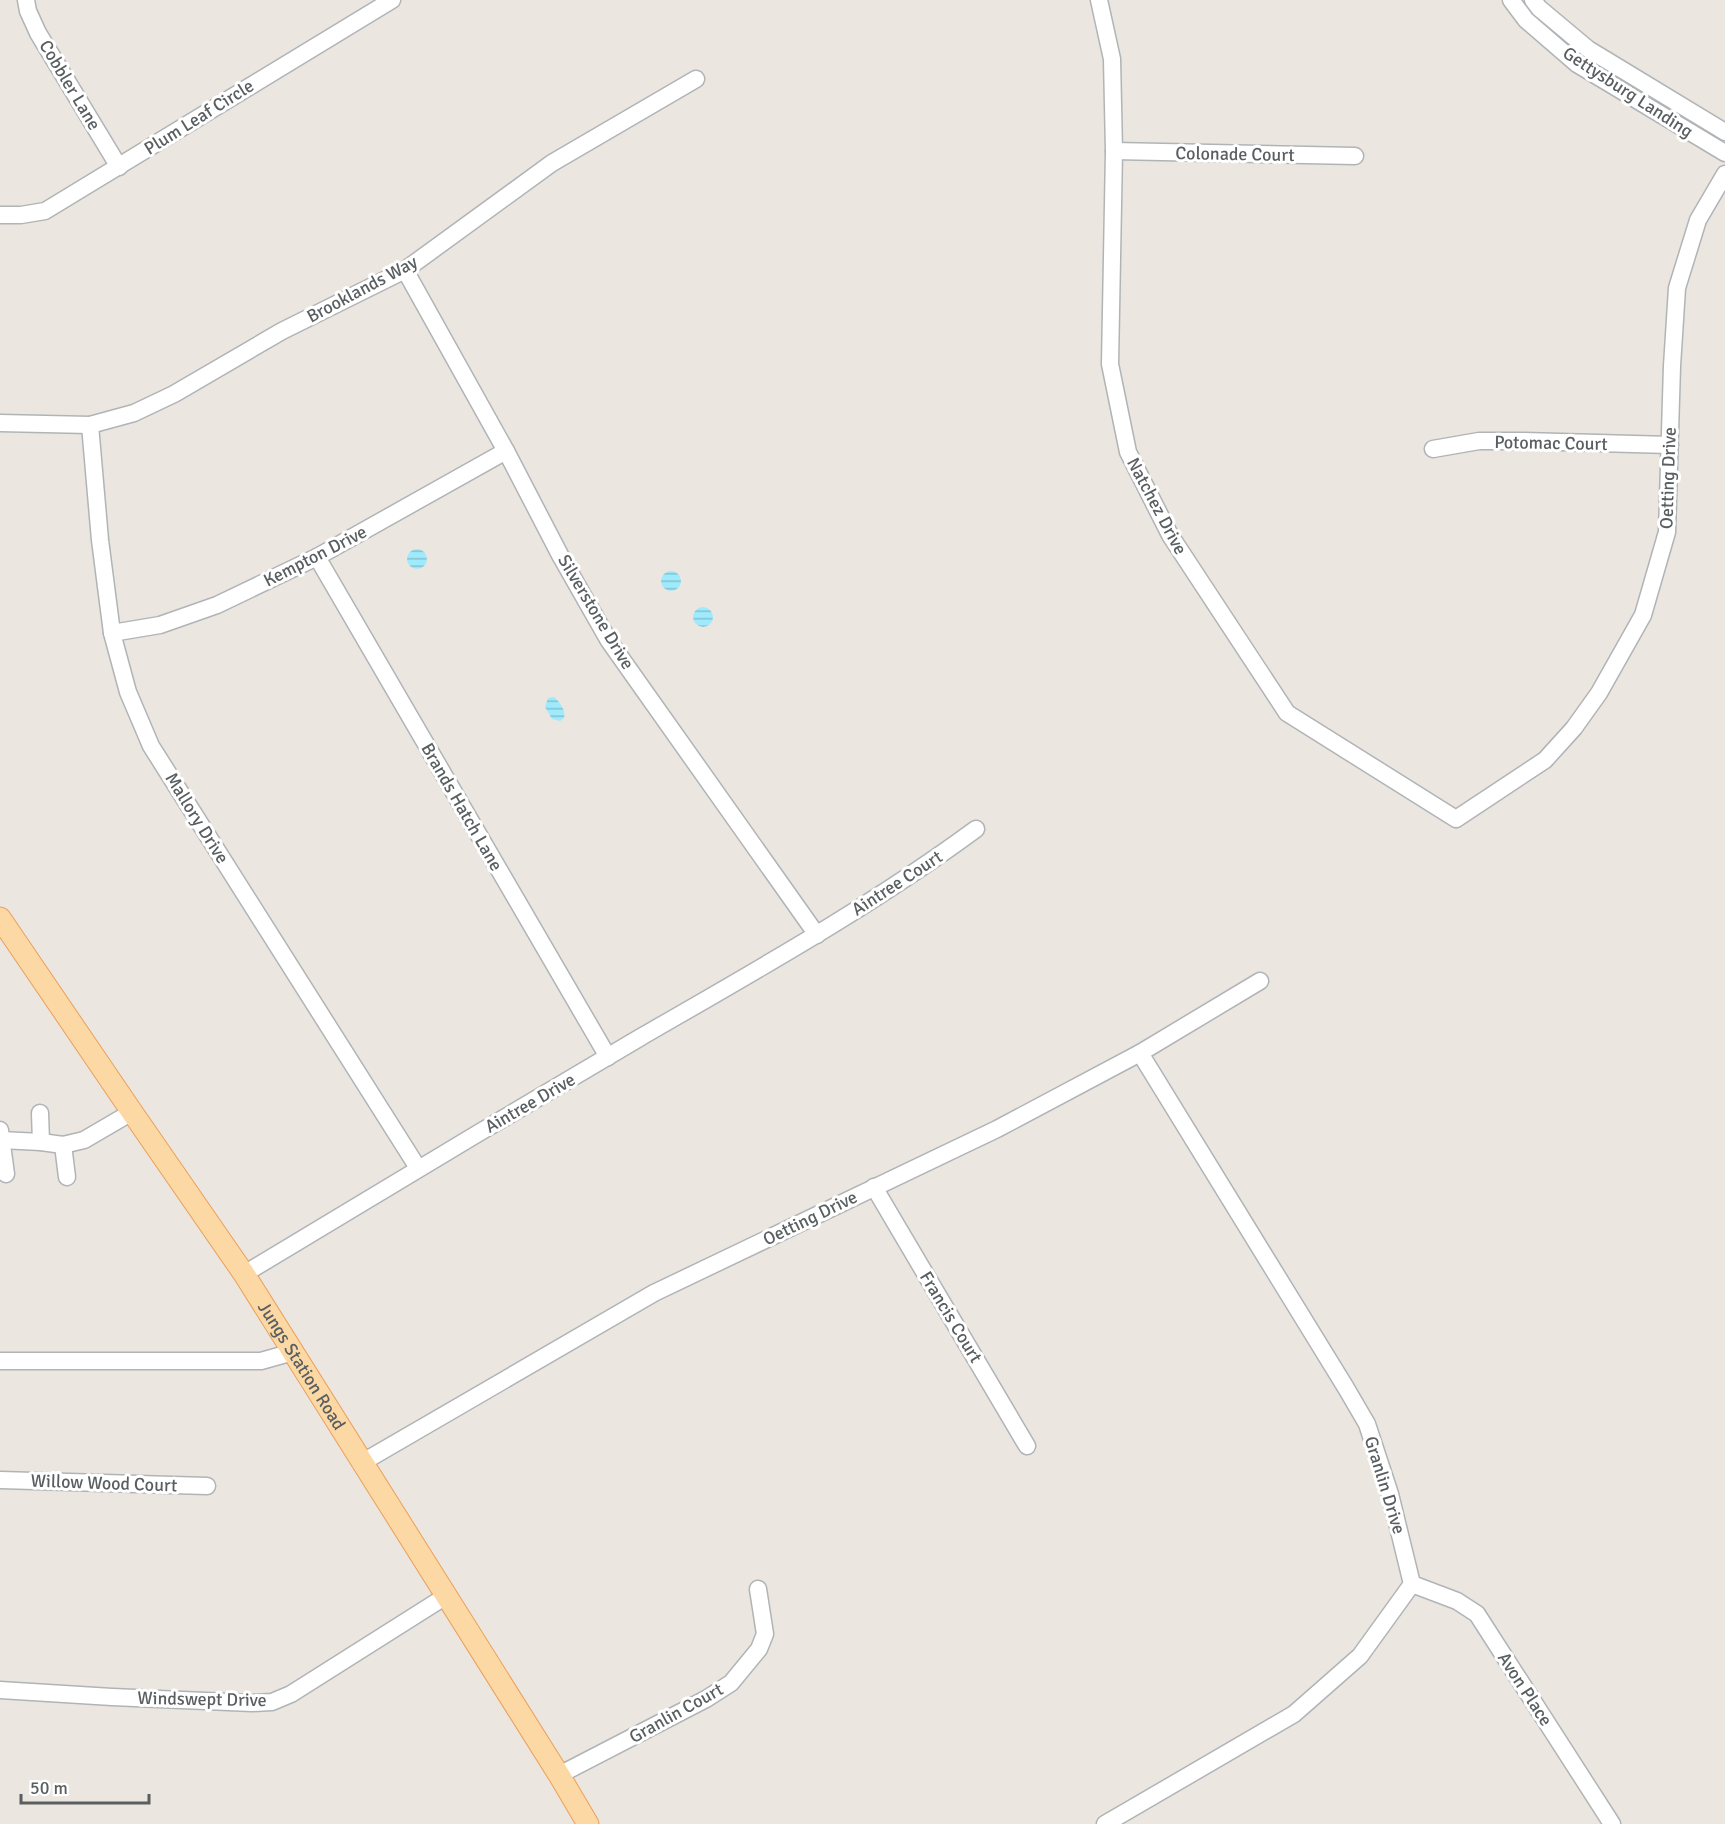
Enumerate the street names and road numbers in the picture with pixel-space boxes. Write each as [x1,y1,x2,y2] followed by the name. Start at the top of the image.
[35,36,105,134] street label: Cobbler Lane
[1559,42,1697,142] street label: Gettysburg Landing
[140,75,258,159] street label: Plum Leaf Circle
[1175,142,1295,166] street label: Colonade Court
[303,250,422,327] street label: Brooklands Way
[1655,427,1681,529] street label: Oetting Drive
[1494,431,1608,455] street label: Potomac Court
[1122,454,1192,558] street label: Natchez Drive
[260,521,370,591] street label: Kempton Drive
[553,551,639,673] street label: Silverstone Drive
[416,739,508,875] street label: Brands Hatch Lane
[160,769,234,867] street label: Mallory Drive
[848,846,946,920] street label: Aintree Court
[481,1068,579,1138] street label: Aintree Drive
[759,1186,861,1250] street label: Oetting Drive
[915,1267,987,1367] street label: Francis Court
[253,1297,350,1434] street label: Jungs Station Road
[1360,1433,1410,1537] street label: Granlin Drive
[30,1469,178,1497] street label: Willow Wood Court
[1493,1648,1557,1730] street label: Avon Place
[625,1678,727,1748] street label: Granlin Court
[137,1687,267,1711] street label: Windswept Drive

